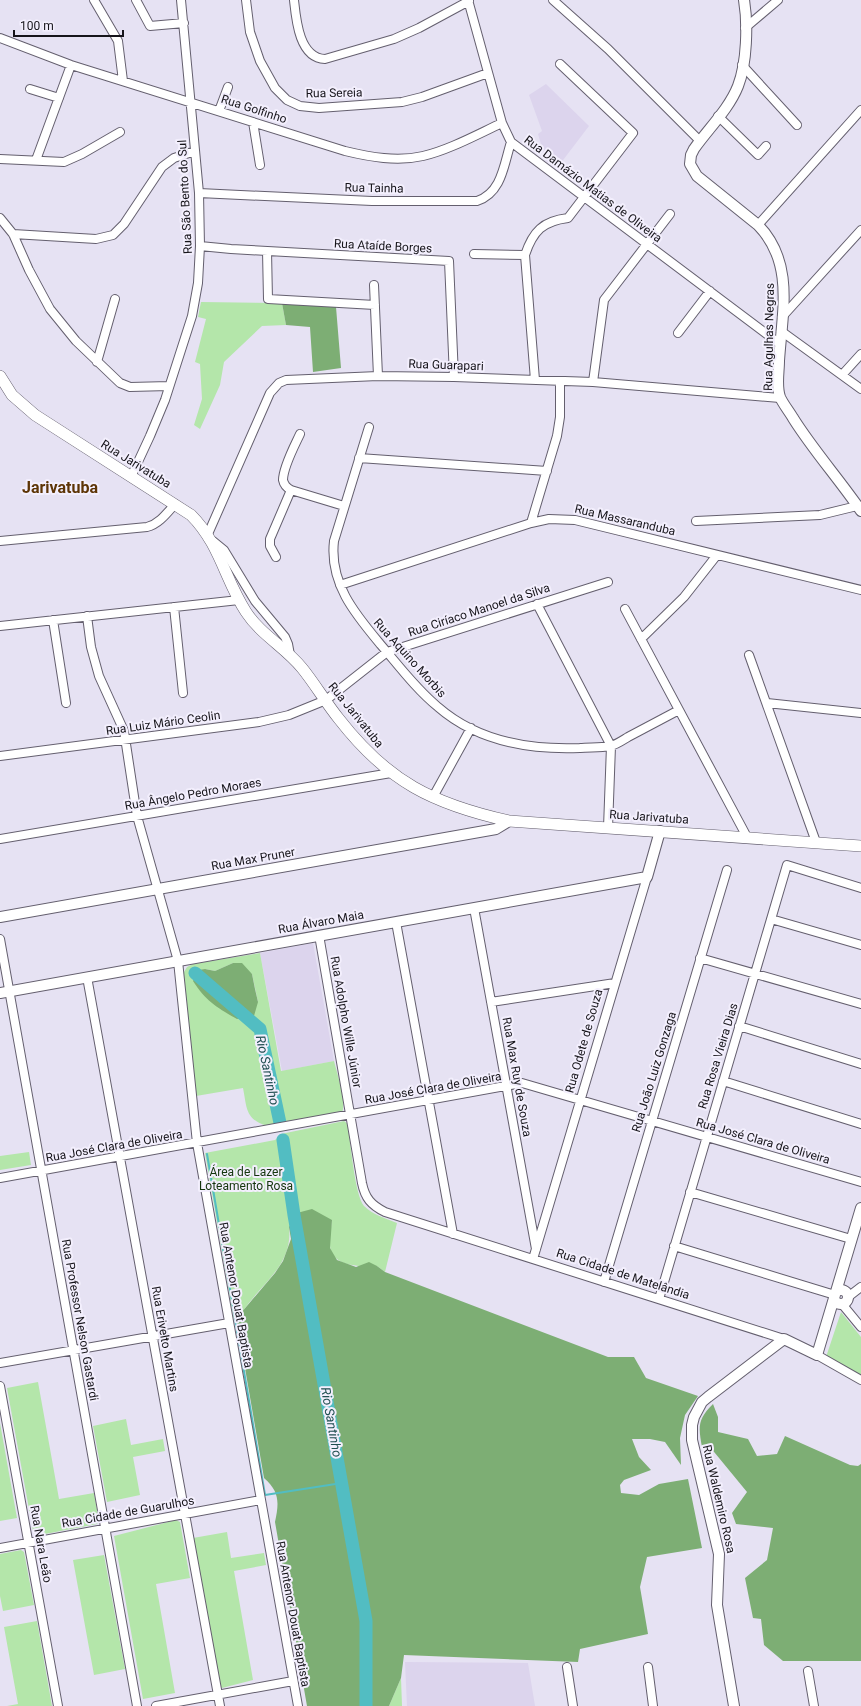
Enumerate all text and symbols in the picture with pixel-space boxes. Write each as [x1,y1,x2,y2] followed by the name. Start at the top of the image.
[14,12,123,38] scale bar
[20,19,54,33] text: 100 m
[305,86,363,100] street label: Rua Sereia
[219,92,289,126] street label: Rua Golfinho
[521,133,665,245] street label: Rua Damázio Matias de Oliveira
[175,140,195,254] street label: Rua São Bento do Sul
[344,180,404,196] street label: Rua Tainha
[334,236,432,256] street label: Rua Ataíde Borges
[761,283,777,391] street label: Rua Agulhas Negras
[408,357,484,373] street label: Rua Guarapari
[98,437,174,491] street label: Rua Jarivatuba
[22,478,98,497] district label: Jarivatuba
[573,502,677,538] street label: Rua Massaranduba
[406,580,552,640] street label: Rua Ciríaco Manoel da Silva
[371,616,449,700] street label: Rua Aquino Morbis
[325,680,387,750] street label: Rua Jarivatuba
[105,708,221,738] street label: Rua Luiz Mário Ceolin
[123,774,262,813] street label: Rua Ângelo Pedro Moraes
[609,807,689,827] street label: Rua Jarivatuba
[210,845,296,873] street label: Rua Max Pruner
[277,907,365,936] street label: Rua Álvaro Maia
[328,955,364,1089] street label: Rua Adolpho Wille Júnior
[562,987,606,1095] street label: Rua Odete de Souza
[695,1001,741,1111] street label: Rua Rosa Vieira Dias
[629,1010,679,1134] street label: Rua João Luiz Gonzaga
[500,1016,534,1138] street label: Rua Max Ruy de Souza
[253,1034,282,1106] water label: Rio Santinho
[363,1069,503,1107] street label: Rua José Clara de Oliveira
[694,1115,832,1167] street label: Rua José Clara de Oliveira
[44,1127,184,1165] street label: Rua José Clara de Oliveira
[199,1164,293,1193] park label: Área de Lazer Loteamento Rosa
[216,1221,256,1369] street label: Rua Antenor Douat Baptista
[59,1238,101,1402] street label: Rua Professor Nelson Gastardi
[555,1246,691,1302] street label: Rua Cidade de Matelândia
[149,1285,181,1393] street label: Rua Erivelto Martins
[318,1386,345,1458] water label: Rio Santinho
[700,1443,738,1555] street label: Rua Waldemiro Rosa
[61,1493,195,1531] street label: Rua Cidade de Guarulhos
[27,1504,55,1584] street label: Rua Nara Leão
[273,1540,313,1688] street label: Rua Antenor Douat Baptista

